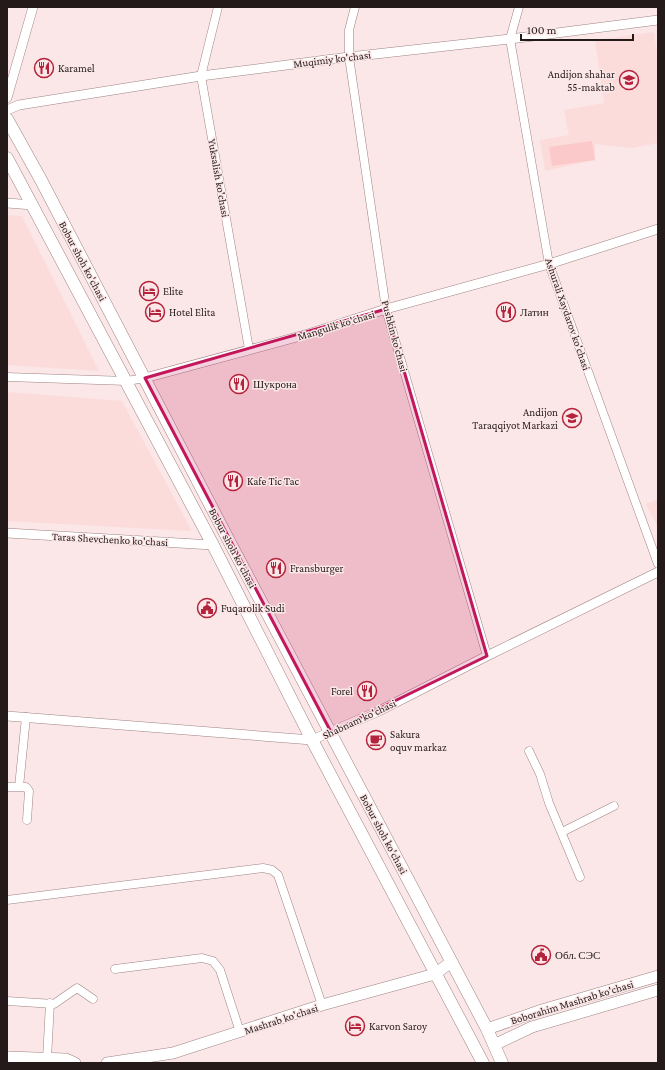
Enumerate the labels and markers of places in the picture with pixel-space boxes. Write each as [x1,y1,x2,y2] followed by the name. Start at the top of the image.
[33,57,55,79] restaurant icon: Karamel
[58,62,95,74] place label: Karamel
[548,68,615,93] place label: Andijon shahar 55-maktab
[618,69,640,91] school or university icon: Andijon shahar 55-maktab
[138,280,160,302] hotel icon: Elite
[163,285,183,297] place label: Elite
[144,301,166,323] hotel icon: Hotel Elita
[495,301,517,323] restaurant icon: Латин
[169,306,215,318] place label: Hotel Elita
[520,306,549,318] place label: Латин
[228,373,250,395] restaurant icon: Шукрона
[253,378,297,390] place label: Шукрона
[472,406,558,432] place label: Andijon Taraqqiyot Markazi
[561,407,583,429] school or university icon: Andijon Taraqqiyot Markazi
[222,470,244,492] restaurant icon: Kafe Tic Tac
[247,475,300,487] place label: Kafe Tic Tac
[265,557,287,579] restaurant icon: Fransburger
[290,562,344,575] place label: Fransburger
[196,597,218,619] public building icon: Fuqarolik Sudi
[221,602,285,615] place label: Fuqarolik Sudi
[356,680,378,702] restaurant icon: Forel
[331,685,353,697] place label: Forel
[390,728,447,754] place label: Sakura oquv markaz
[365,729,387,751] cafe icon: Sakura oquv markaz
[530,944,552,966] public building icon: Обл. СЭС
[555,949,600,961] place label: Обл. СЭС
[344,1015,366,1037] hotel icon: Karvon Saroy
[369,1020,428,1033] place label: Karvon Saroy

